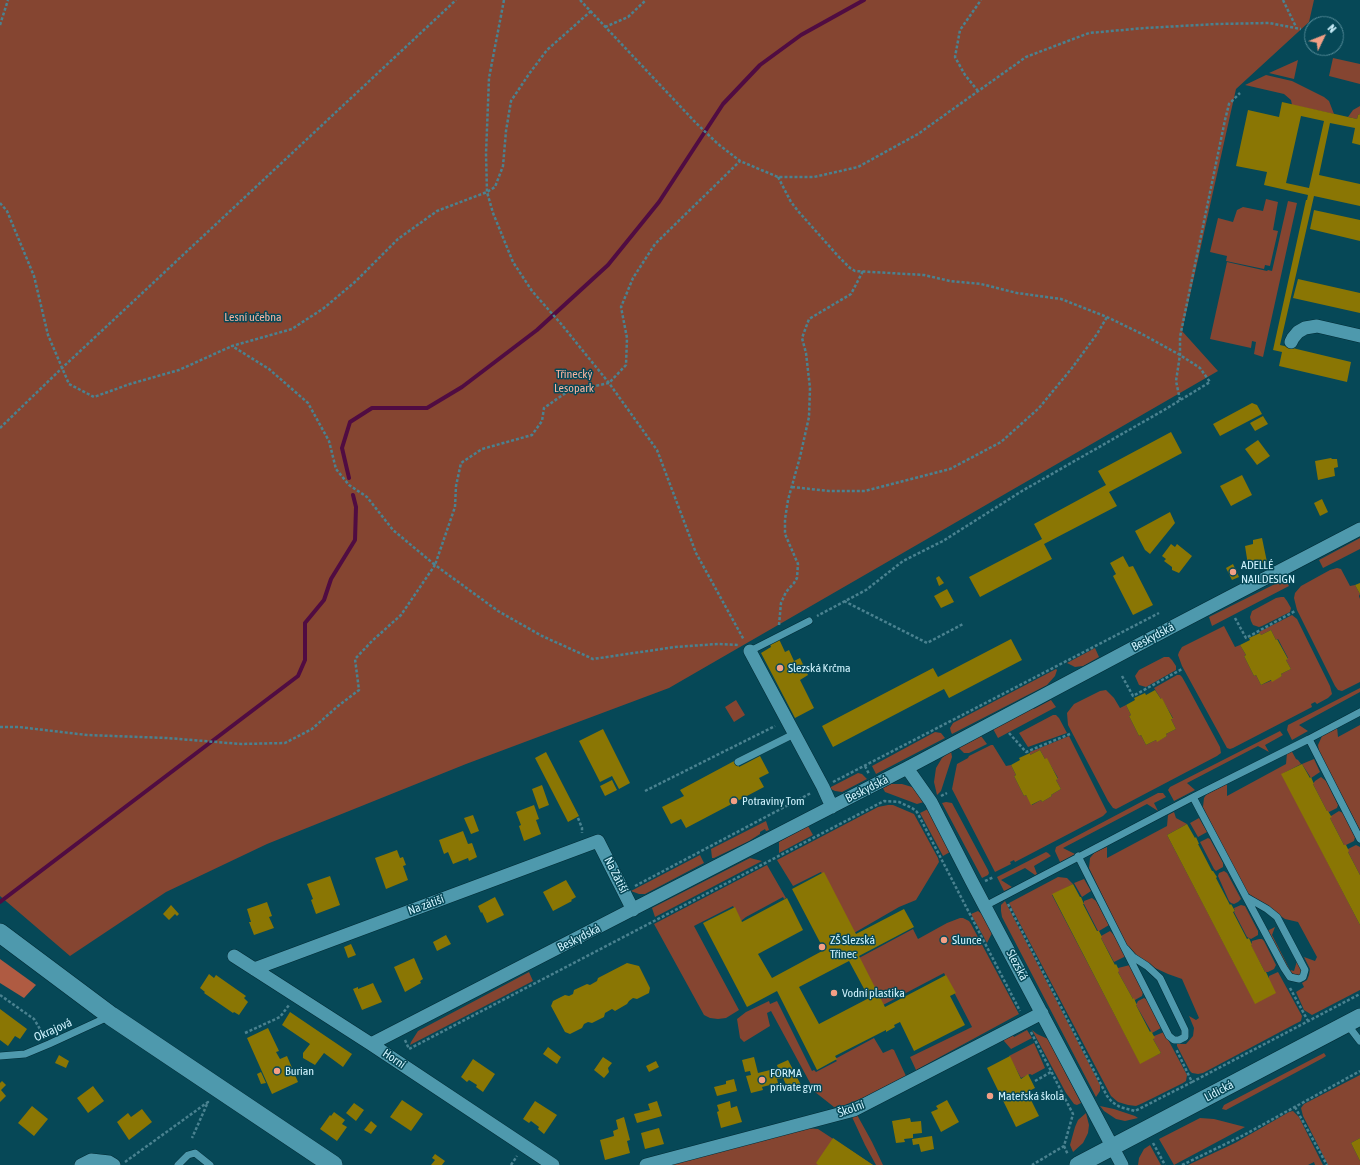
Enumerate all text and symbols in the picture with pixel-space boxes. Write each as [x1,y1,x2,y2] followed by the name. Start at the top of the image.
[1304,16,1344,56] north arrow
[1325,22,1339,35] text: N
[224,310,282,324] park label: Lesní učebna
[554,367,594,395] park label: Třinecký Lesopark
[1241,558,1295,586] place label: ADELLÉ NAILDESIGN
[1228,567,1238,577] marker: ADELLÉ NAILDESIGN
[1129,620,1177,654] street label: Beskydská
[788,661,851,675] place label: Slezská Krčma
[775,663,785,673] marker: Slezská Krčma
[843,772,891,806] street label: Beskydská
[742,794,805,808] place label: Potraviny Tom
[729,796,739,806] marker: Potraviny Tom
[601,855,631,895] street label: Na Zátiší
[406,892,446,918] street label: Na zátiší
[555,921,603,955] street label: Beskydská
[830,933,875,961] place label: ZŠ Slezská Třinec
[952,933,982,947] place label: Slunce
[939,935,949,945] marker: Slunce
[817,942,827,952] marker: ZŠ Slezská Třinec
[1003,947,1031,983] street label: Slezská
[842,986,905,1000] place label: Vodní plastika
[829,988,839,998] marker: Vodní plastika
[32,1015,74,1045] street label: Okrajová
[380,1046,408,1072] street label: Horní
[285,1064,314,1078] place label: Burian
[272,1066,282,1076] marker: Burian
[770,1066,822,1094] place label: FORMA private gym
[757,1075,767,1085] marker: FORMA private gym
[1202,1077,1236,1105] street label: Lidická
[998,1089,1064,1103] place label: Mateřská škola
[985,1091,995,1101] marker: Mateřská škola
[836,1098,866,1120] street label: Školní

